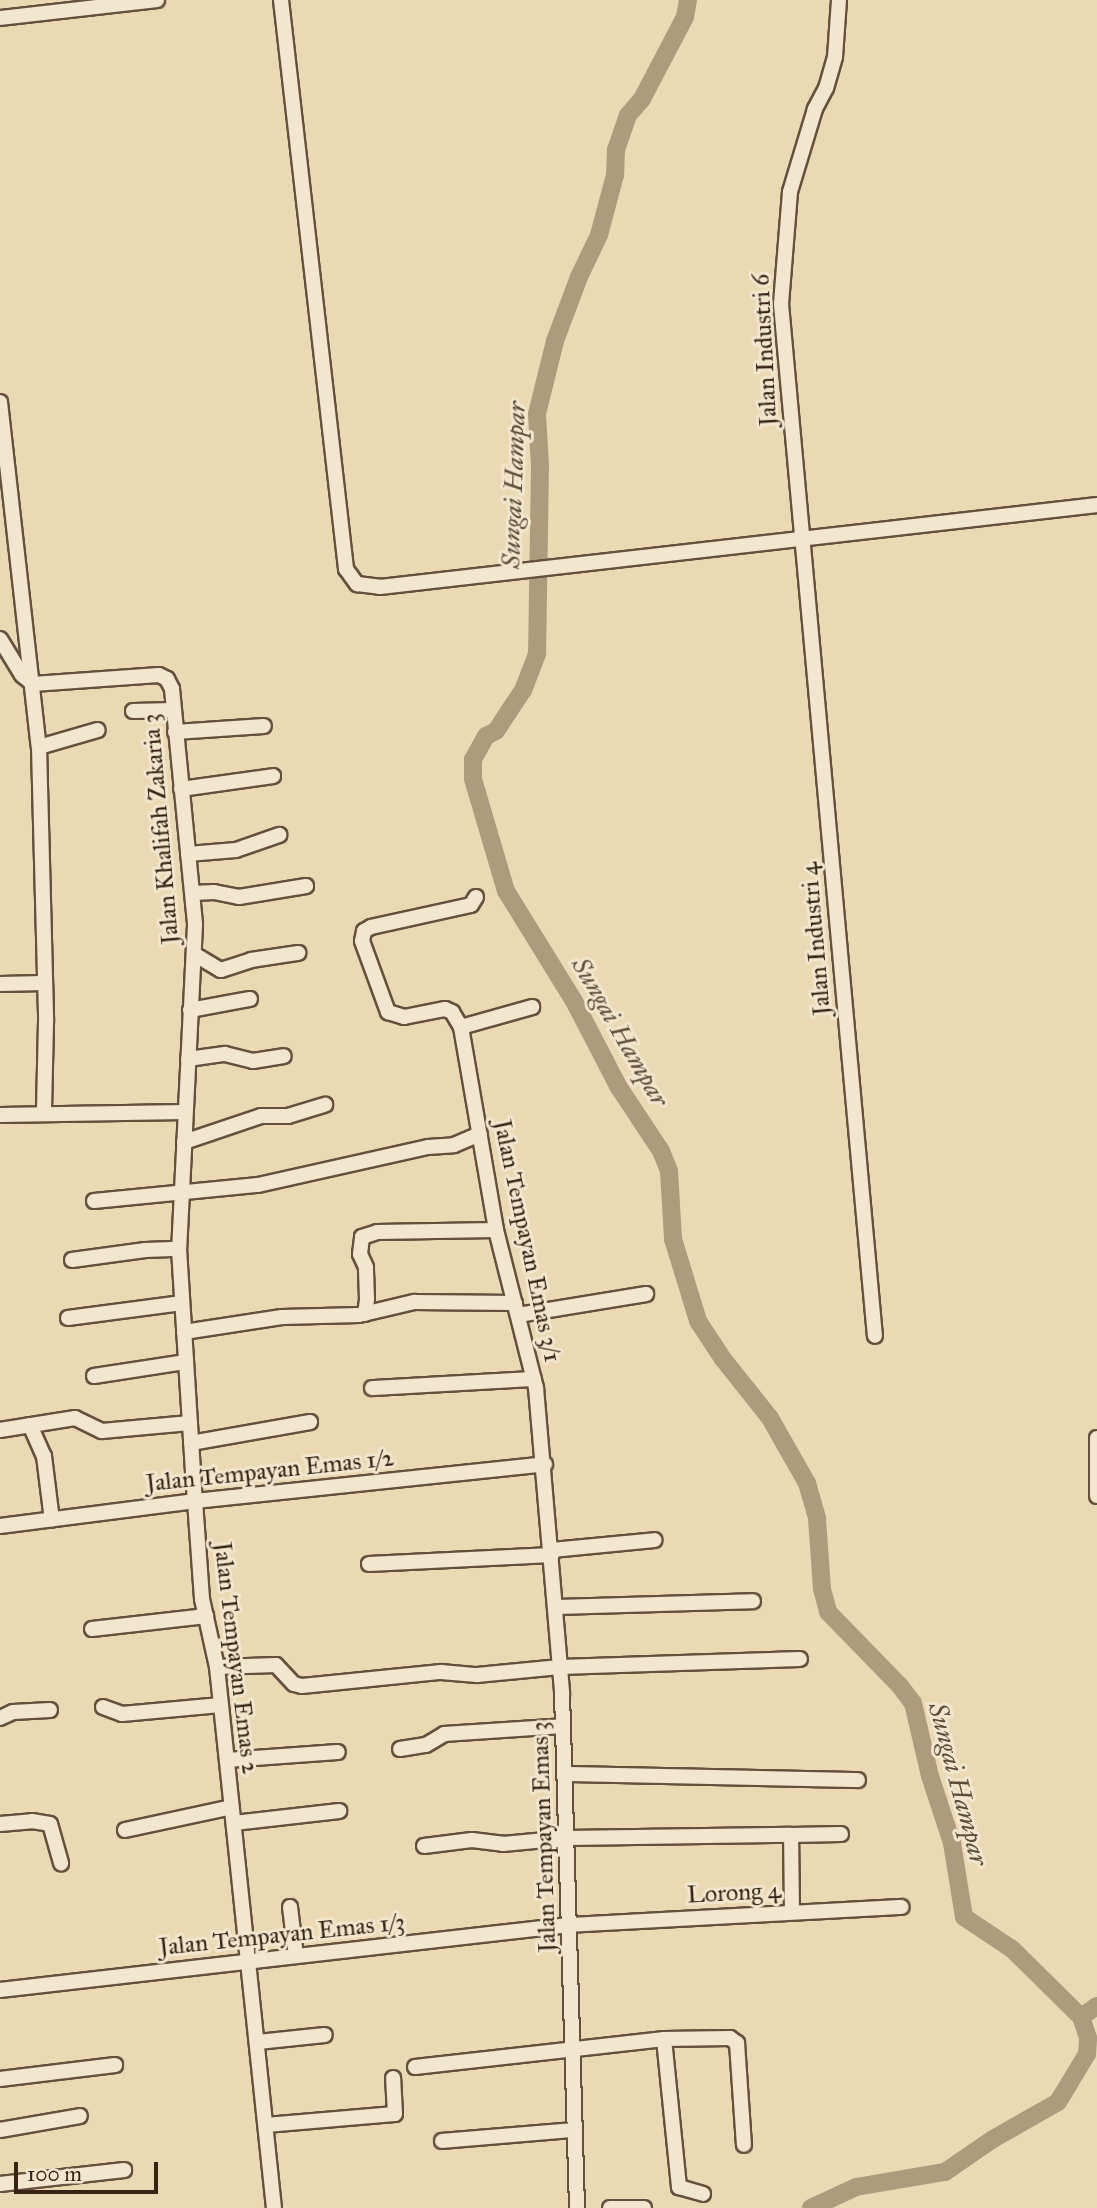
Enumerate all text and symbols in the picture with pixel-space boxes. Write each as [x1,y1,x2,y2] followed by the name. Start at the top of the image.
[747,273,783,427] street label: Jalan Industri 6
[495,401,533,569] water label: Sungai Hampar
[137,713,185,945] street label: Jalan Khalifah Zakaria 3
[795,861,837,1017] street label: Jalan Industri 4
[565,952,675,1112] water label: Sungai Hampar
[487,1117,567,1365] street label: Jalan Tempayan Emas 3/1
[145,1444,395,1498] street label: Jalan Tempayan Emas 1/2
[207,1540,265,1776] street label: Jalan Tempayan Emas 2
[921,1699,995,1869] water label: Sungai Hampar
[526,1721,562,1953] street label: Jalan Tempayan Emas 3
[686,1876,782,1910] street label: Lorong 4
[158,1908,406,1962] street label: Jalan Tempayan Emas 1/3
[18,2148,161,2192] scale bar
[27,2161,82,2187] text: 100 m

